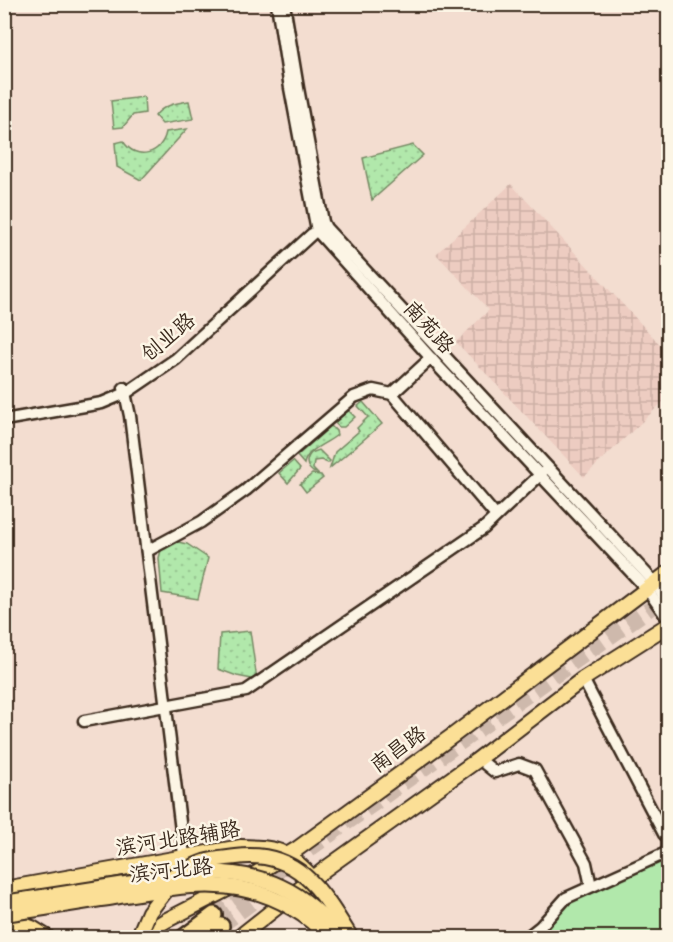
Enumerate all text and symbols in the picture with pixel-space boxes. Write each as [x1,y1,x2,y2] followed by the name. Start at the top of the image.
[397,294,461,360] street label: 南苑路
[134,305,201,368] street label: 创业路
[364,718,432,779] street label: 南昌路
[113,813,242,862] street label: 滨河北路辅路
[128,851,214,888] street label: 滨河北路

